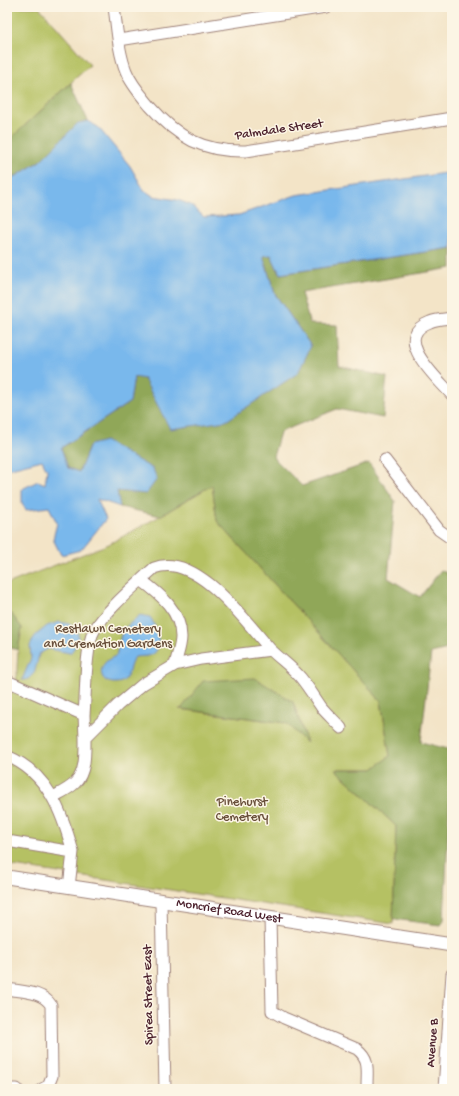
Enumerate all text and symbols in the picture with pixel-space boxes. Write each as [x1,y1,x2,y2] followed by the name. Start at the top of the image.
[233,116,326,144] street label: Palmdale Street
[44,622,173,652] park label: Restlawn Cemetery and Cremation Gardens
[216,795,269,825] park label: Pinehurst Cemetery
[175,895,285,927] street label: Moncrief Road West
[141,943,157,1045] street label: Spirea Street East
[424,1018,442,1068] street label: Avenue B

